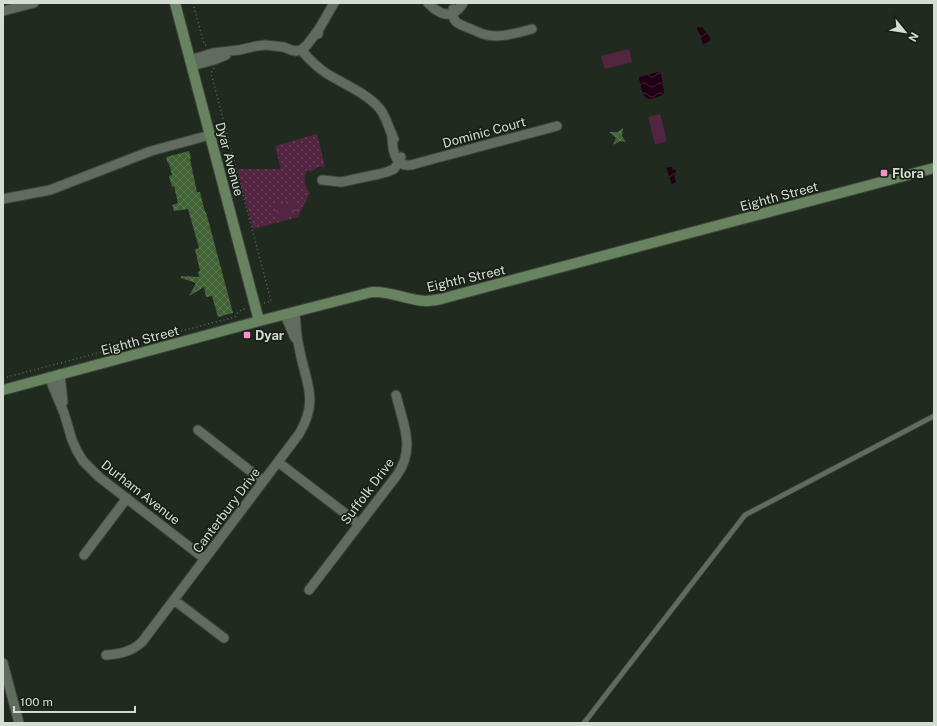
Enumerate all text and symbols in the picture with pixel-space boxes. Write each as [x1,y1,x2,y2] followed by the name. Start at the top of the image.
[885,12,925,52] north arrow
[906,30,921,44] text: N
[441,114,527,151] street label: Dominic Court
[212,121,247,198] street label: Dyar Avenue
[892,166,924,181] place label: Flora
[879,168,889,178] marker: Flora
[739,179,820,214] street label: Eighth Street
[425,262,507,295] street label: Eighth Street
[100,323,181,358] street label: Eighth Street
[255,328,285,343] place label: Dyar
[242,330,252,340] marker: Dyar
[338,455,397,527] street label: Suffolk Drive
[98,457,183,528] street label: Durham Avenue
[190,465,263,556] street label: Canterbury Drive
[14,688,135,714] scale bar
[20,695,53,709] text: 100 m

